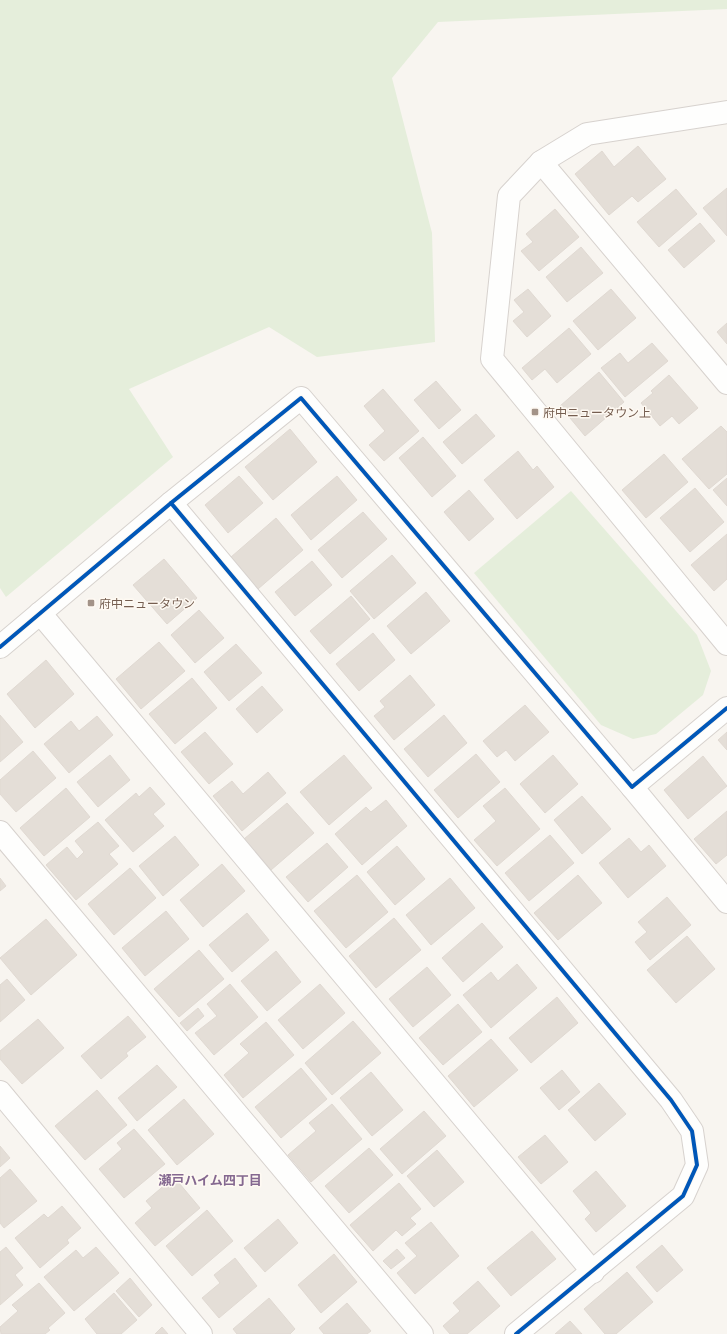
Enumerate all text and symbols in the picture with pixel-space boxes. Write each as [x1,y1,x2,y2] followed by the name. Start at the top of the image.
[543,403,651,422] place label: 府中ニュータウン上
[530,407,540,417] marker: 府中ニュータウン上
[99,594,195,613] place label: 府中ニュータウン
[86,598,96,608] marker: 府中ニュータウン
[158,1170,262,1190] district label: 瀬戸ハイム四丁目

